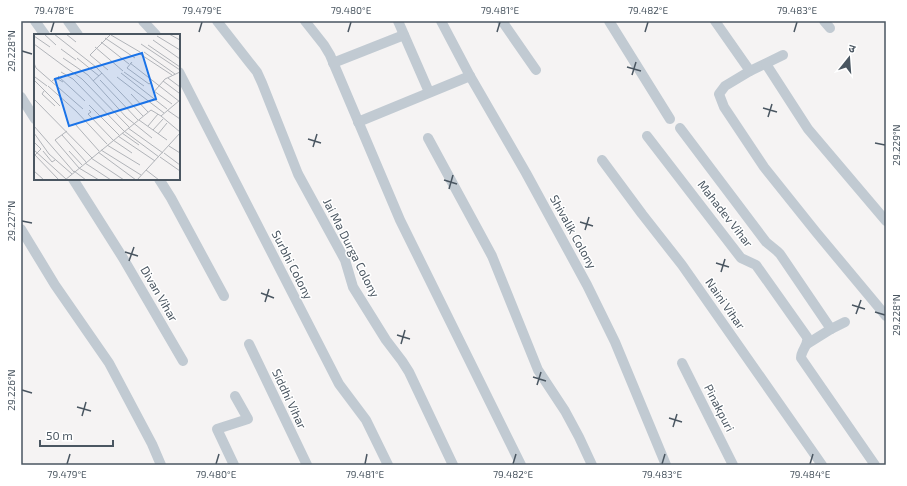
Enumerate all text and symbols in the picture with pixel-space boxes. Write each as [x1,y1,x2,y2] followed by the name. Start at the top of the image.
[34,4,74,16] text: 79.478°E
[182,4,222,16] text: 79.479°E
[331,4,372,16] text: 79.480°E
[481,4,520,16] text: 79.481°E
[628,4,668,16] text: 79.482°E
[777,4,817,16] text: 79.483°E
[5,30,17,72] text: 29.228°N
[34,34,180,180] inset map
[829,38,869,78] north arrow
[847,41,858,55] text: उ
[890,124,902,166] text: 29.229°N
[695,177,756,250] street label: Mahadev Vihar
[548,192,600,271] street label: Shivalik Colony
[321,196,383,300] street label: Jai Ma Durga Colony
[5,201,17,241] text: 29.227°N
[270,228,316,302] street label: Surbhi Colony
[138,263,181,324] street label: Divan Vihar
[703,275,749,332] street label: Naini Vihar
[890,294,902,336] text: 29.228°N
[270,366,310,431] street label: Siddhi Vihar
[5,369,17,411] text: 29.226°N
[702,382,738,434] street label: Pinakpuri
[40,422,113,448] scale bar
[46,428,73,442] text: 50 m
[47,468,87,480] text: 79.479°E
[196,468,237,480] text: 79.480°E
[346,468,385,480] text: 79.481°E
[493,468,533,480] text: 79.482°E
[642,468,682,480] text: 79.483°E
[790,468,831,480] text: 79.484°E

